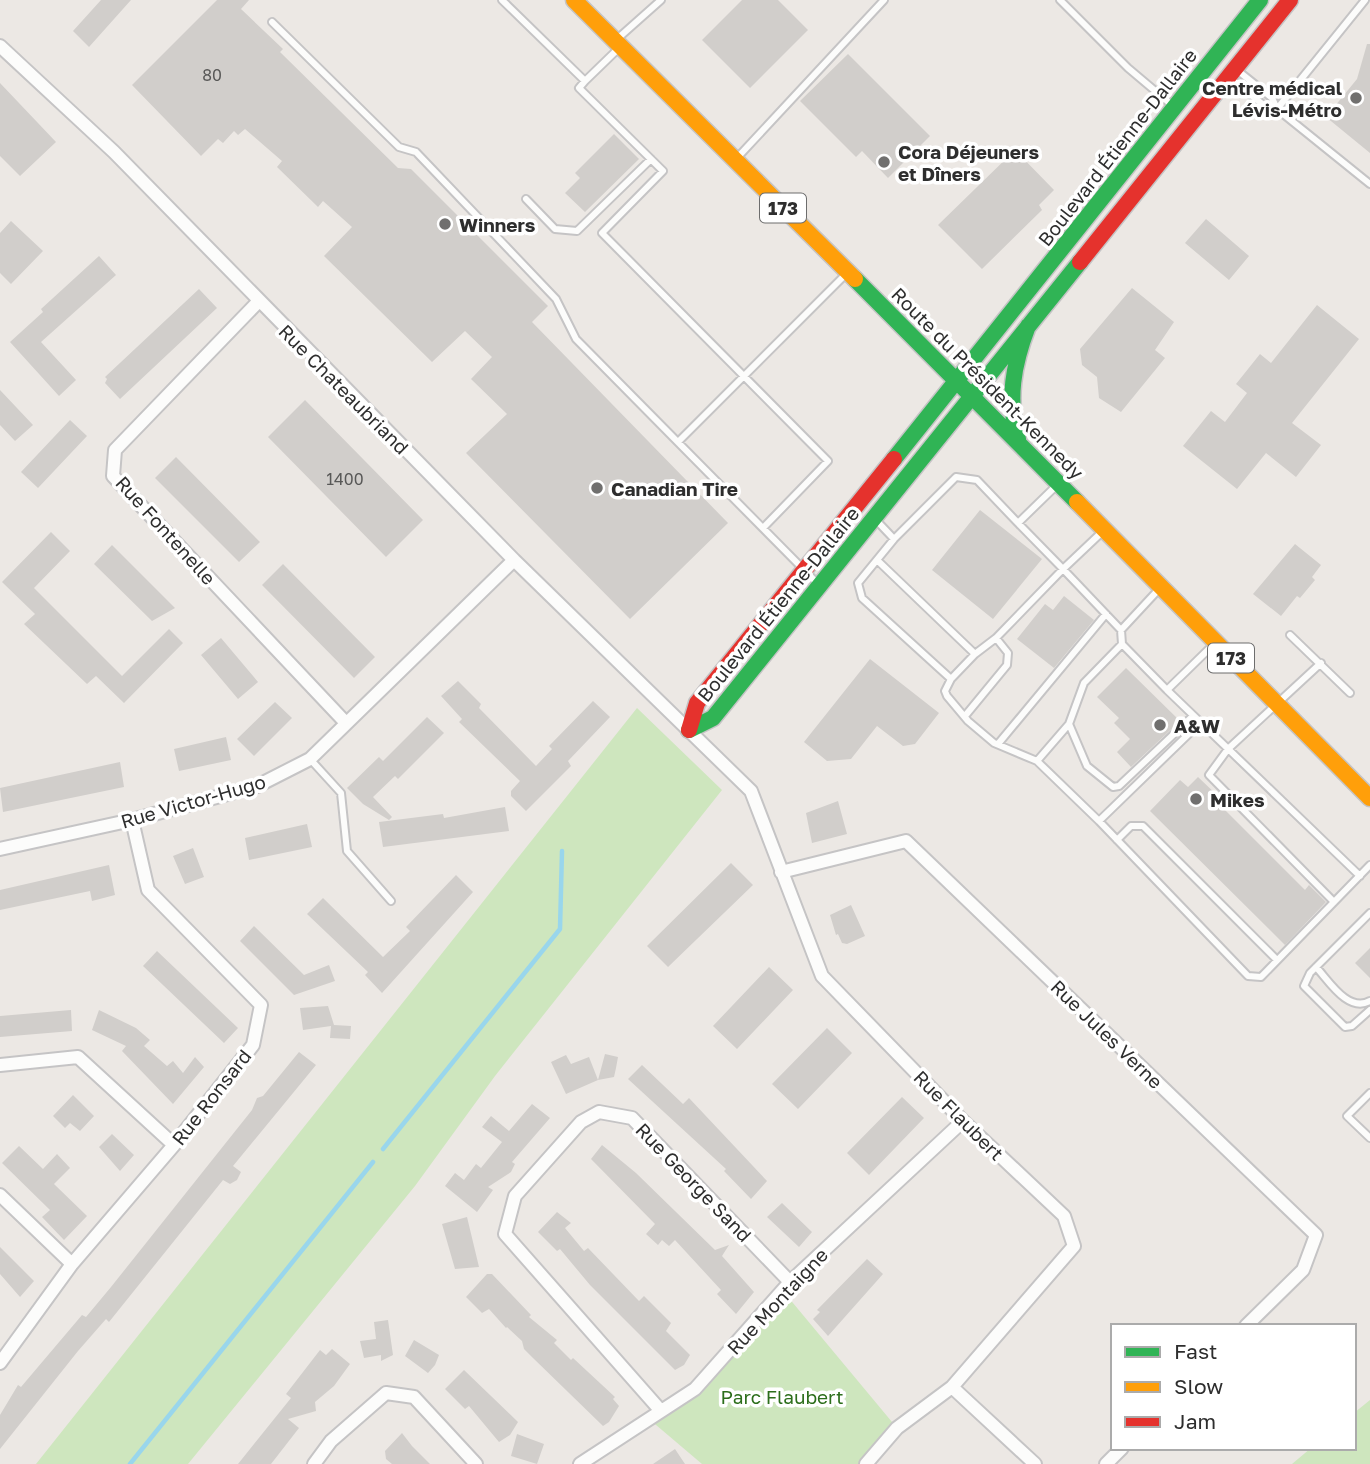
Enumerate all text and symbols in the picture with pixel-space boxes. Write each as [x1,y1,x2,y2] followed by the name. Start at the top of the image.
[1033,44,1201,250] street label: Boulevard Étienne-Dallaire
[202,65,222,85] house number: 80
[1202,76,1342,121] place label: Centre médical Lévis-Métro
[1348,90,1364,106] marker: Centre médical Lévis-Métro
[898,140,1039,185] place label: Cora Déjeuners et Dîners
[876,154,892,170] marker: Cora Déjeuners et Dîners
[760,194,806,223] road number: 173
[459,213,536,236] place label: Winners
[437,216,453,232] marker: Winners
[887,282,1089,484] street label: Route du Président-Kennedy
[274,319,414,459] street label: Rue Chateaubriand
[326,469,364,489] house number: 1400
[111,471,221,589] street label: Rue Fontenelle
[611,477,738,500] place label: Canadian Tire
[589,480,605,496] marker: Canadian Tire
[692,502,864,706] street label: Boulevard Étienne-Dallaire
[1208,644,1254,672] road number: 173
[1174,714,1220,737] place label: A&W
[1152,717,1168,733] marker: A&W
[118,769,268,833] street label: Rue Victor-Hugo
[1210,788,1265,811] place label: Mikes
[1188,791,1204,807] marker: Mikes
[1046,975,1168,1093] street label: Rue Jules Verne
[166,1044,256,1150] street label: Rue Ronsard
[909,1065,1009,1165] street label: Rue Flaubert
[631,1118,757,1246] street label: Rue George Sand
[722,1243,832,1359] street label: Rue Montaigne
[1111,1324,1356,1450] legend
[1174,1338,1217,1364] text: Fast
[1174,1373,1223,1399] text: Slow
[720,1385,844,1408] park label: Parc Flaubert
[1174,1408,1216,1434] text: Jam

